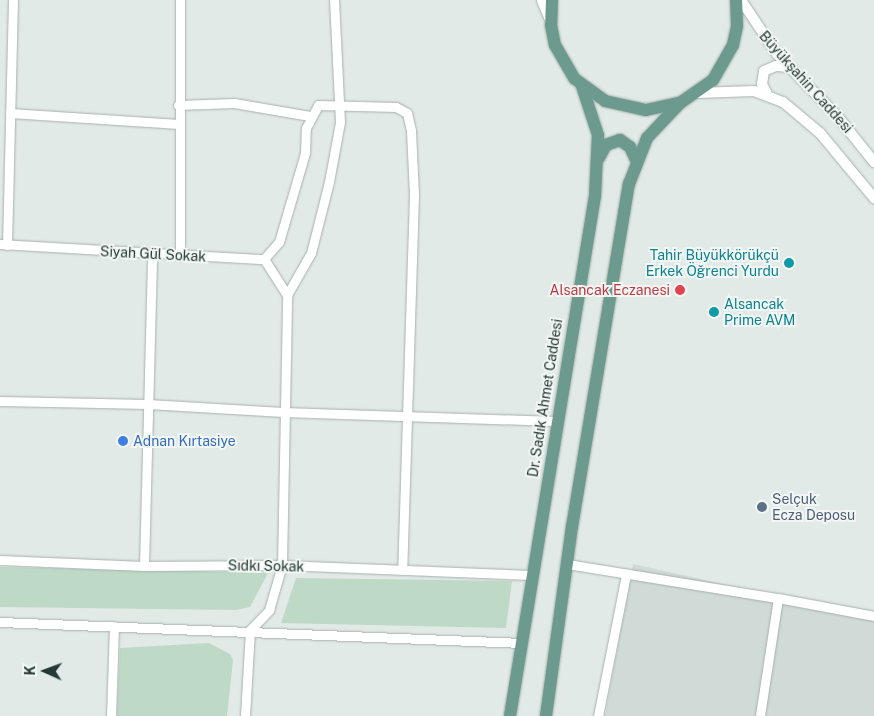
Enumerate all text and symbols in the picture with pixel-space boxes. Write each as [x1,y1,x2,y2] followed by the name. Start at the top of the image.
[756,28,856,136] street label: Büyükşahin Caddesi
[100,243,206,265] street label: Siyah Gül Sokak
[646,247,779,280] place label: Tahir Büyükkörükçü Erkek Öğrenci Yurdu
[783,257,795,269] marker: Tahir Büyükkörükçü Erkek Öğrenci Yurdu
[549,282,670,298] place label: Alsancak Eczanesi
[674,284,686,296] marker: Alsancak Eczanesi
[724,296,796,328] place label: Alsancak Prime AVM
[708,306,720,318] marker: Alsancak Prime AVM
[524,318,566,478] street label: Dr. Sadık Ahmet Caddesi
[133,433,236,449] place label: Adnan Kırtasiye
[117,435,129,447] marker: Adnan Kırtasiye
[772,491,855,524] place label: Selçuk Ecza Deposu
[756,501,768,513] marker: Selçuk Ecza Deposu
[228,557,304,575] street label: Sıdkı Sokak
[20,646,70,696] north arrow
[22,665,38,676] text: K

